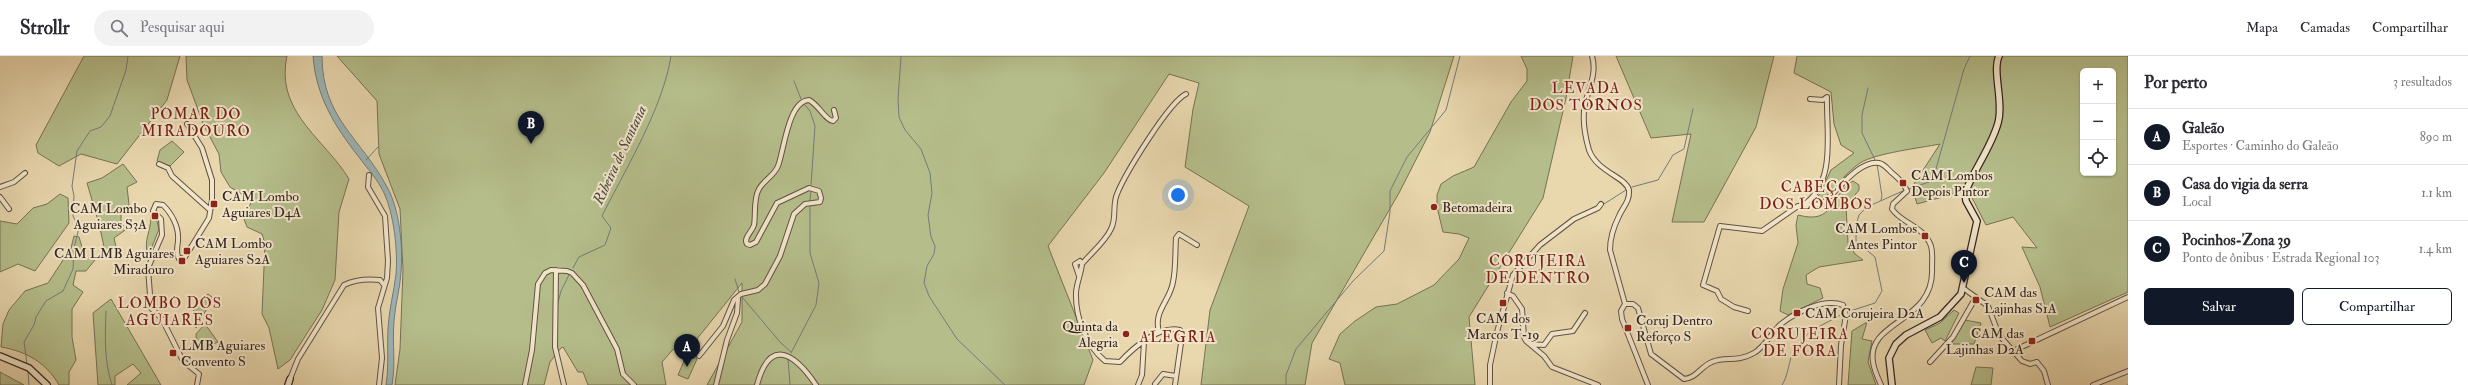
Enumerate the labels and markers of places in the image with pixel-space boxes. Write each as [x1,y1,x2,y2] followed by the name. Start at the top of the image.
[518,111,544,144] pin: B
[1911,167,1993,201] place label: CAM Lombos Depois Pintor
[1898,178,1908,188] marker: CAM Lombos Depois Pintor
[221,188,301,221] place label: CAM Lombo Aguiares D4A
[209,199,219,209] marker: CAM Lombo Aguiares D4A
[1442,199,1513,216] place label: Betomadeira
[70,200,147,233] place label: CAM Lombo Aguiares S3A
[1429,202,1439,212] marker: Betomadeira
[150,211,160,221] marker: CAM Lombo Aguiares S3A
[1835,220,1918,253] place label: CAM Lombos Antes Pintor
[1920,231,1930,241] marker: CAM Lombos Antes Pintor
[194,235,272,268] place label: CAM Lombo Aguiares S2A
[54,245,174,278] place label: CAM LMB Aguiares Miradouro
[182,246,192,256] marker: CAM Lombo Aguiares S2A
[1951,250,1977,283] pin: C
[177,256,187,266] marker: CAM LMB Aguiares Miradouro
[1984,284,2057,317] place label: CAM das Lajinhas S1A
[1971,295,1981,305] marker: CAM das Lajinhas S1A
[1498,298,1508,308] marker: CAM dos Marcos T-19
[1805,305,1924,322] place label: CAM Corujeira D2A
[1792,308,1802,318] marker: CAM Corujeira D2A
[1467,310,1539,343] place label: CAM dos Marcos T-19
[1636,312,1713,345] place label: Coruj Dentro Reforço S
[1062,318,1118,351] place label: Quinta da Alegria
[1623,323,1633,333] marker: Coruj Dentro Reforço S
[1946,325,2024,358] place label: CAM das Lajinhas D2A
[1121,329,1131,339] marker: Quinta da Alegria
[674,334,700,367] pin: A
[2027,336,2037,346] marker: CAM das Lajinhas D2A
[181,337,265,370] place label: LMB Aguiares Convento S
[168,348,178,358] marker: LMB Aguiares Convento S

